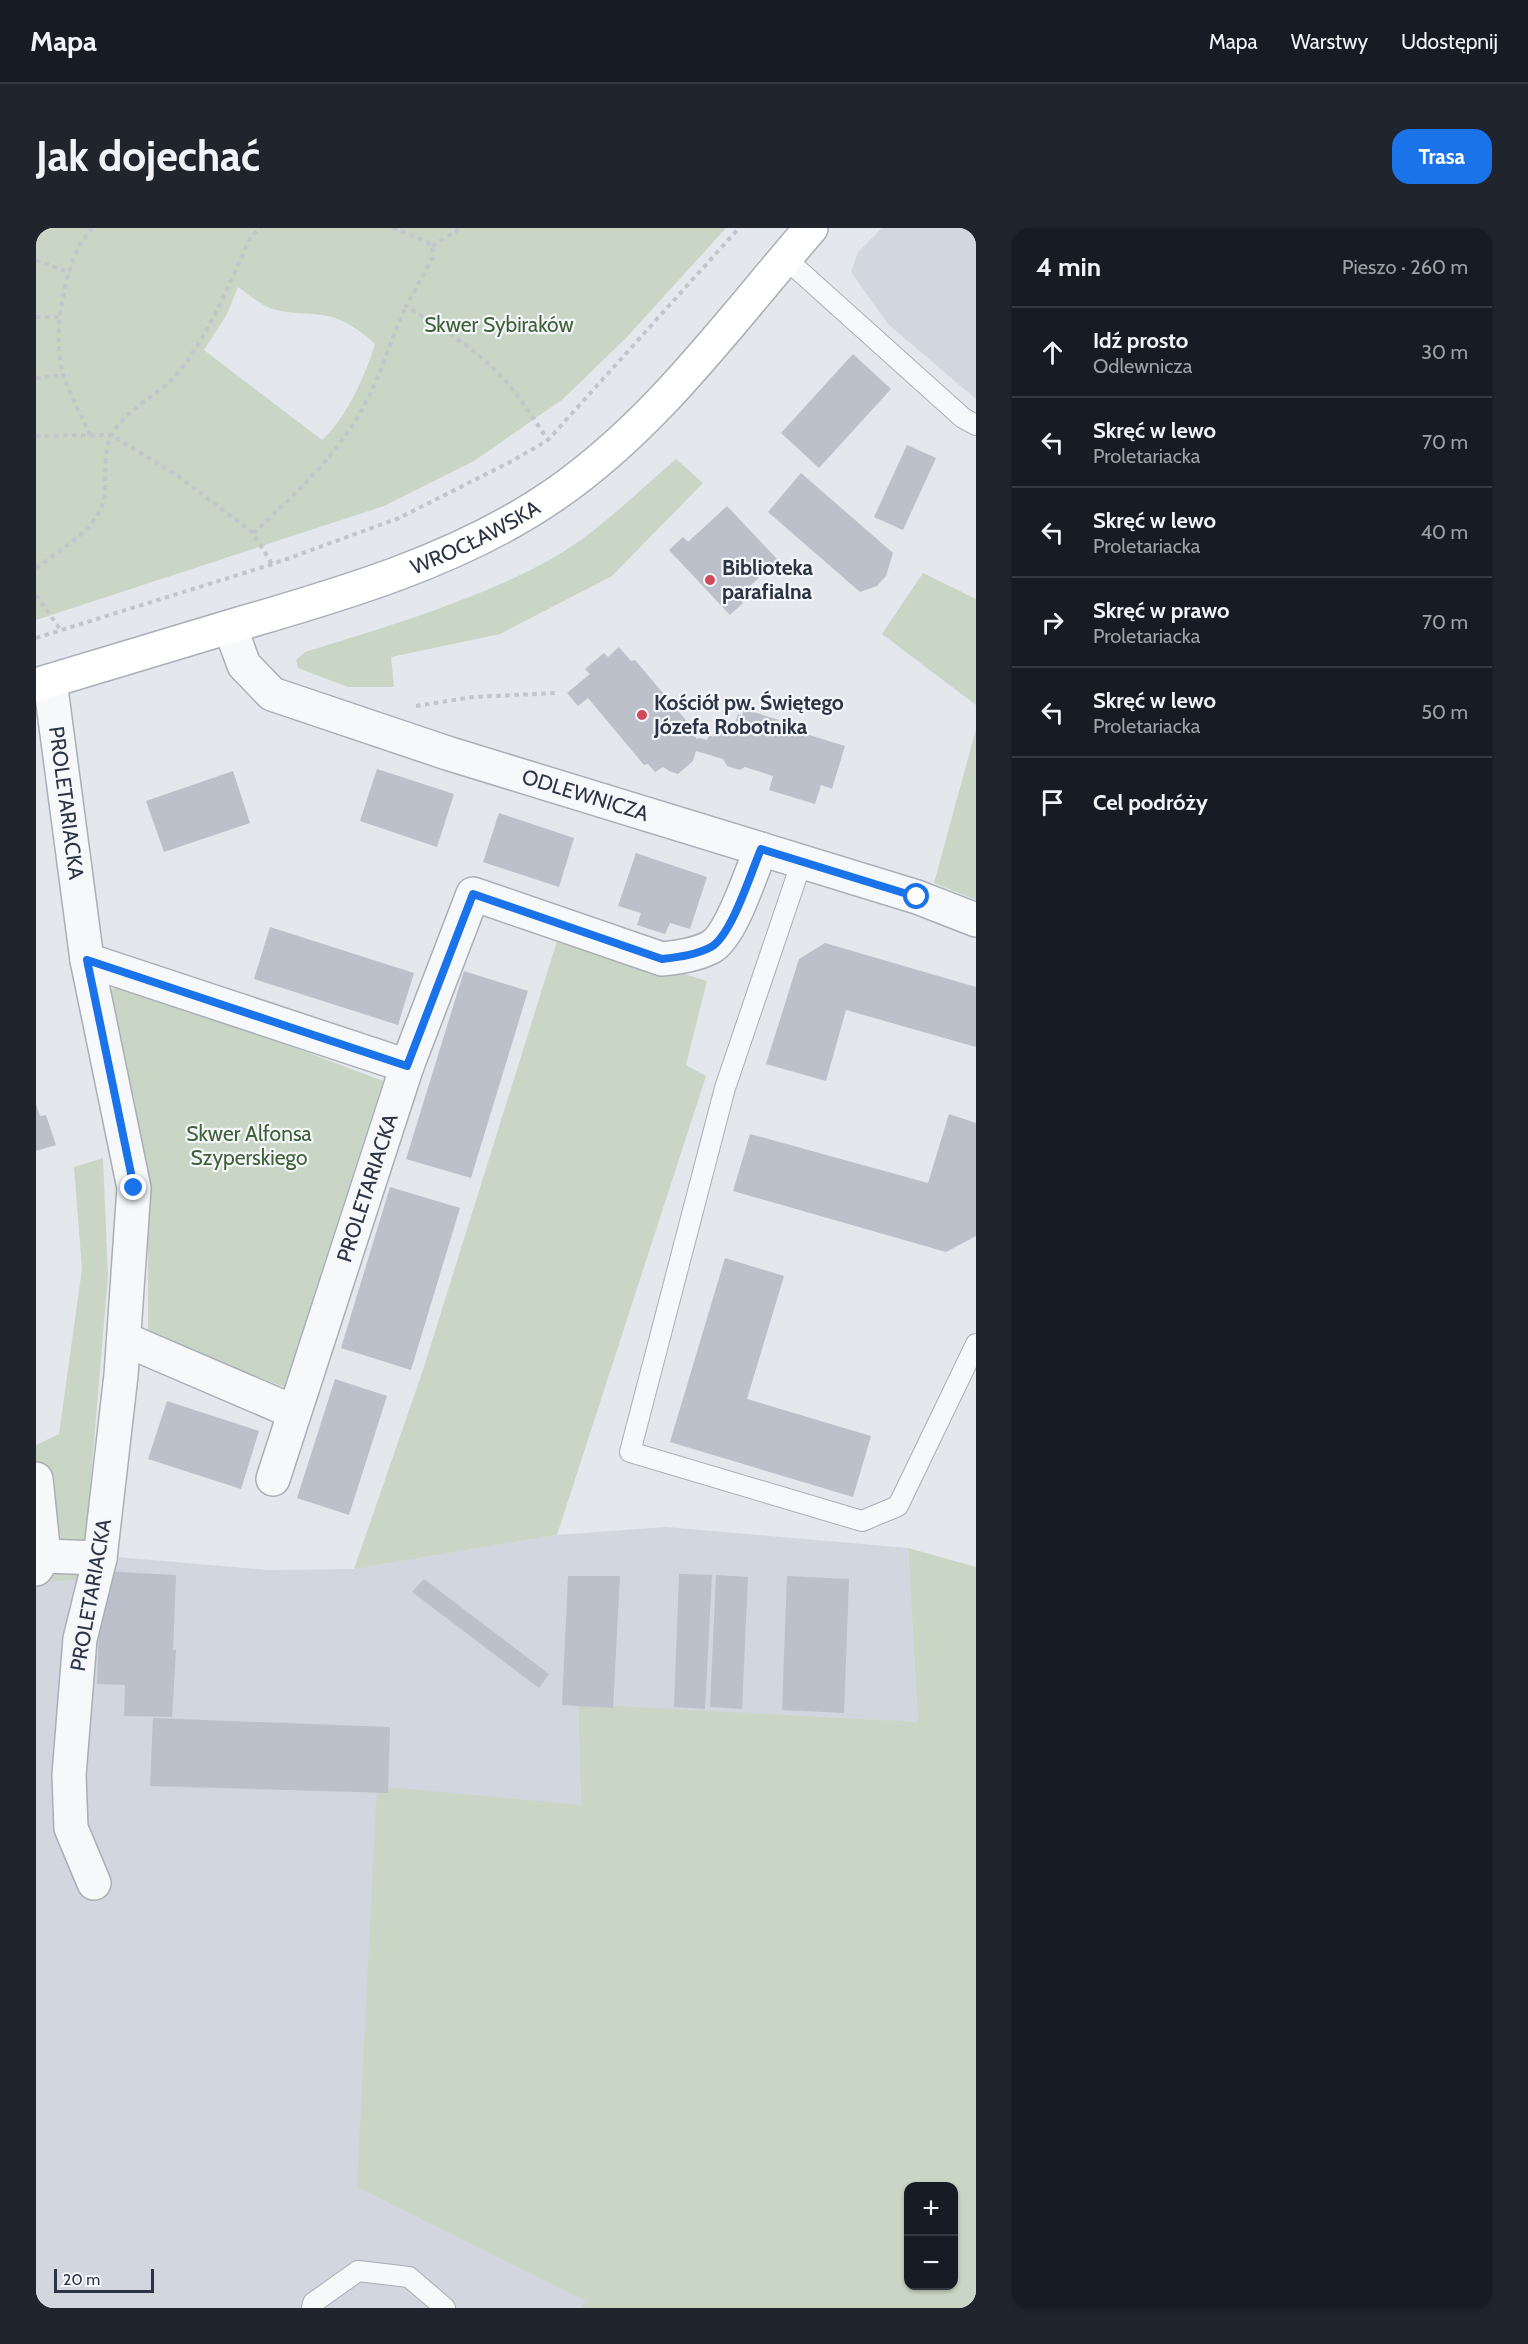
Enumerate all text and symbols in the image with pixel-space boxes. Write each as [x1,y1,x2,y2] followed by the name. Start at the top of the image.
[30,24,97,58] text: Mapa
[1209,29,1258,54] text: Mapa
[1291,29,1368,54] text: Warstwy
[1401,29,1498,54] text: Udostępnij
[1392,129,1492,184] button: Trasa
[36,130,260,182] text: Jak dojechać
[1036,251,1101,283] text: 4 min
[1342,255,1468,279] text: Pieszo · 260 m
[424,312,574,337] park label: Skwer Sybiraków
[1093,327,1188,354] text: Idź prosto
[1036,336,1069,369] icon: ahead
[1421,340,1468,364] text: 30 m
[1093,354,1192,378] text: Odlewnicza
[1093,417,1216,444] text: Skręć w lewo
[1036,426,1069,459] icon: left
[1422,430,1468,454] text: 70 m
[1093,444,1200,468] text: Proletariacka
[407,495,544,579] street label: WROCŁAWSKA
[1093,507,1216,534] text: Skręć w lewo
[1036,516,1069,549] icon: left
[1420,520,1468,544] text: 40 m
[1093,534,1200,558] text: Proletariacka
[722,555,814,604] place label: Biblioteka parafialna
[703,573,717,587] marker: Biblioteka parafialna
[1093,597,1230,624] text: Skręć w prawo
[1036,606,1069,639] icon: right
[1422,610,1468,634] text: 70 m
[1093,624,1200,648] text: Proletariacka
[1093,687,1216,714] text: Skręć w lewo
[653,690,844,739] place label: Kościół pw. Świętego Józefa Robotnika
[1036,696,1069,729] icon: left
[1421,700,1468,724] text: 50 m
[635,708,649,722] marker: Kościół pw. Świętego Józefa Robotnika
[1093,714,1200,738] text: Proletariacka
[44,725,89,881] street label: PROLETARIACKA
[519,764,652,826] street label: ODLEWNICZA
[1036,786,1069,819] icon: arrive
[1093,789,1208,816] text: Cel podróży
[903,883,929,909] route start
[331,1110,403,1265] street label: PROLETARIACKA
[186,1121,312,1170] park label: Skwer Alfonsa Szyperskiego
[120,1174,146,1200] route end
[65,1517,116,1673] street label: PROLETARIACKA
[904,2182,958,2290] map controls
[904,2182,958,2236] button: +
[904,2236,958,2290] button: −
[54,2266,154,2294] scale bar
[63,2270,100,2289] text: 20 m

